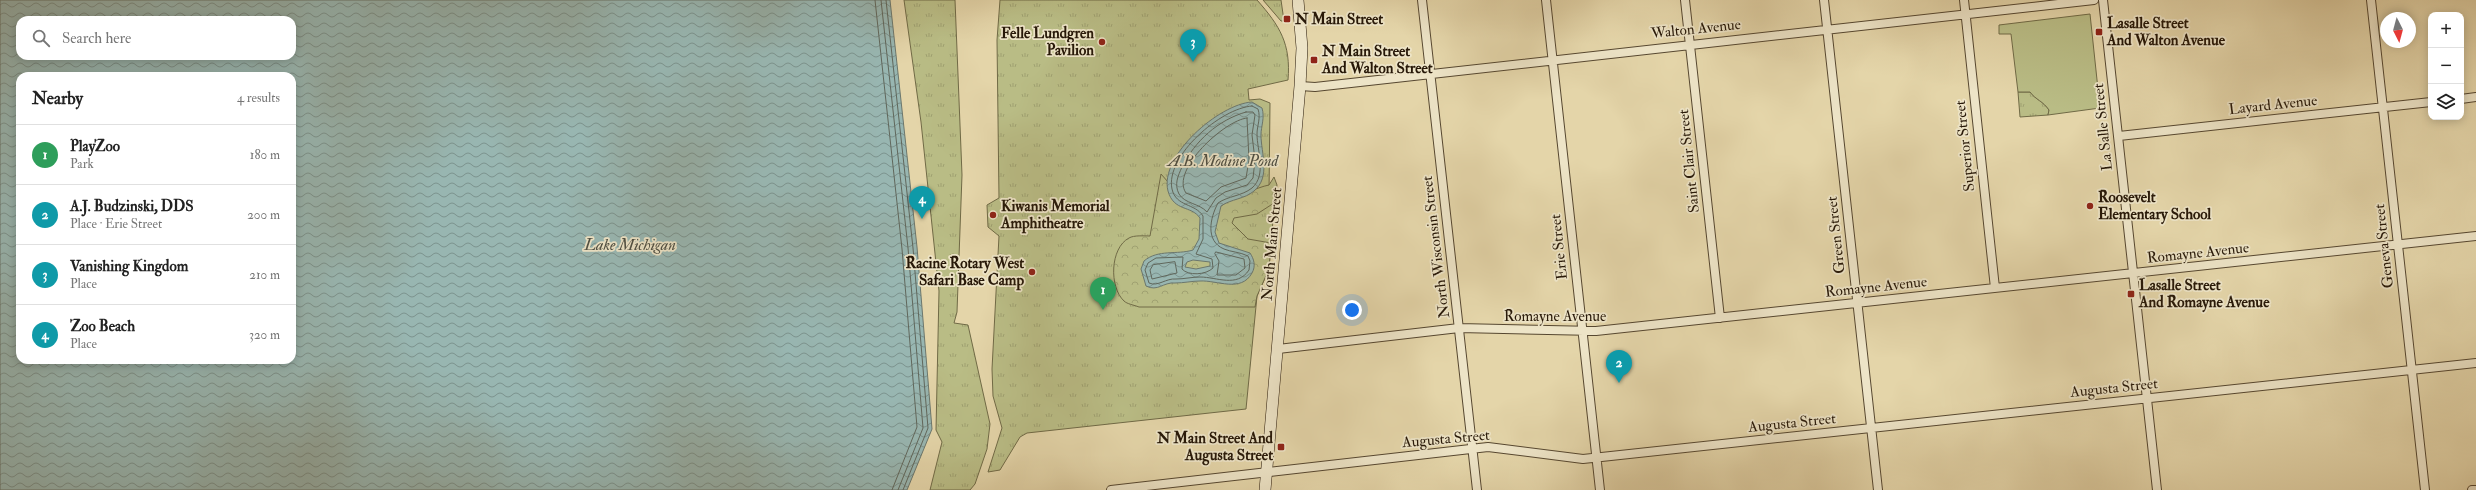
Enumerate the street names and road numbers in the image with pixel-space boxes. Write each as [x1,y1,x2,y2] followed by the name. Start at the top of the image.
[1649,15,1742,43] street label: Walton Avenue
[2089,82,2117,172] street label: La Salle Street
[2228,91,2318,119] street label: Layard Avenue
[1951,99,1980,193] street label: Superior Street
[1674,108,1704,214] street label: Saint Clair Street
[1418,175,1454,319] street label: North Wisconsin Street
[1258,187,1286,301] street label: North Main Street
[1822,195,1850,275] street label: Green Street
[2370,203,2398,289] street label: Geneva Street
[1546,213,1572,281] street label: Erie Street
[2146,238,2250,268] street label: Romayne Avenue
[1824,272,1928,302] street label: Romayne Avenue
[1504,307,1606,326] street label: Romayne Avenue
[2068,374,2159,402] street label: Augusta Street
[1746,409,1837,437] street label: Augusta Street
[1400,426,1491,452] street label: Augusta Street

